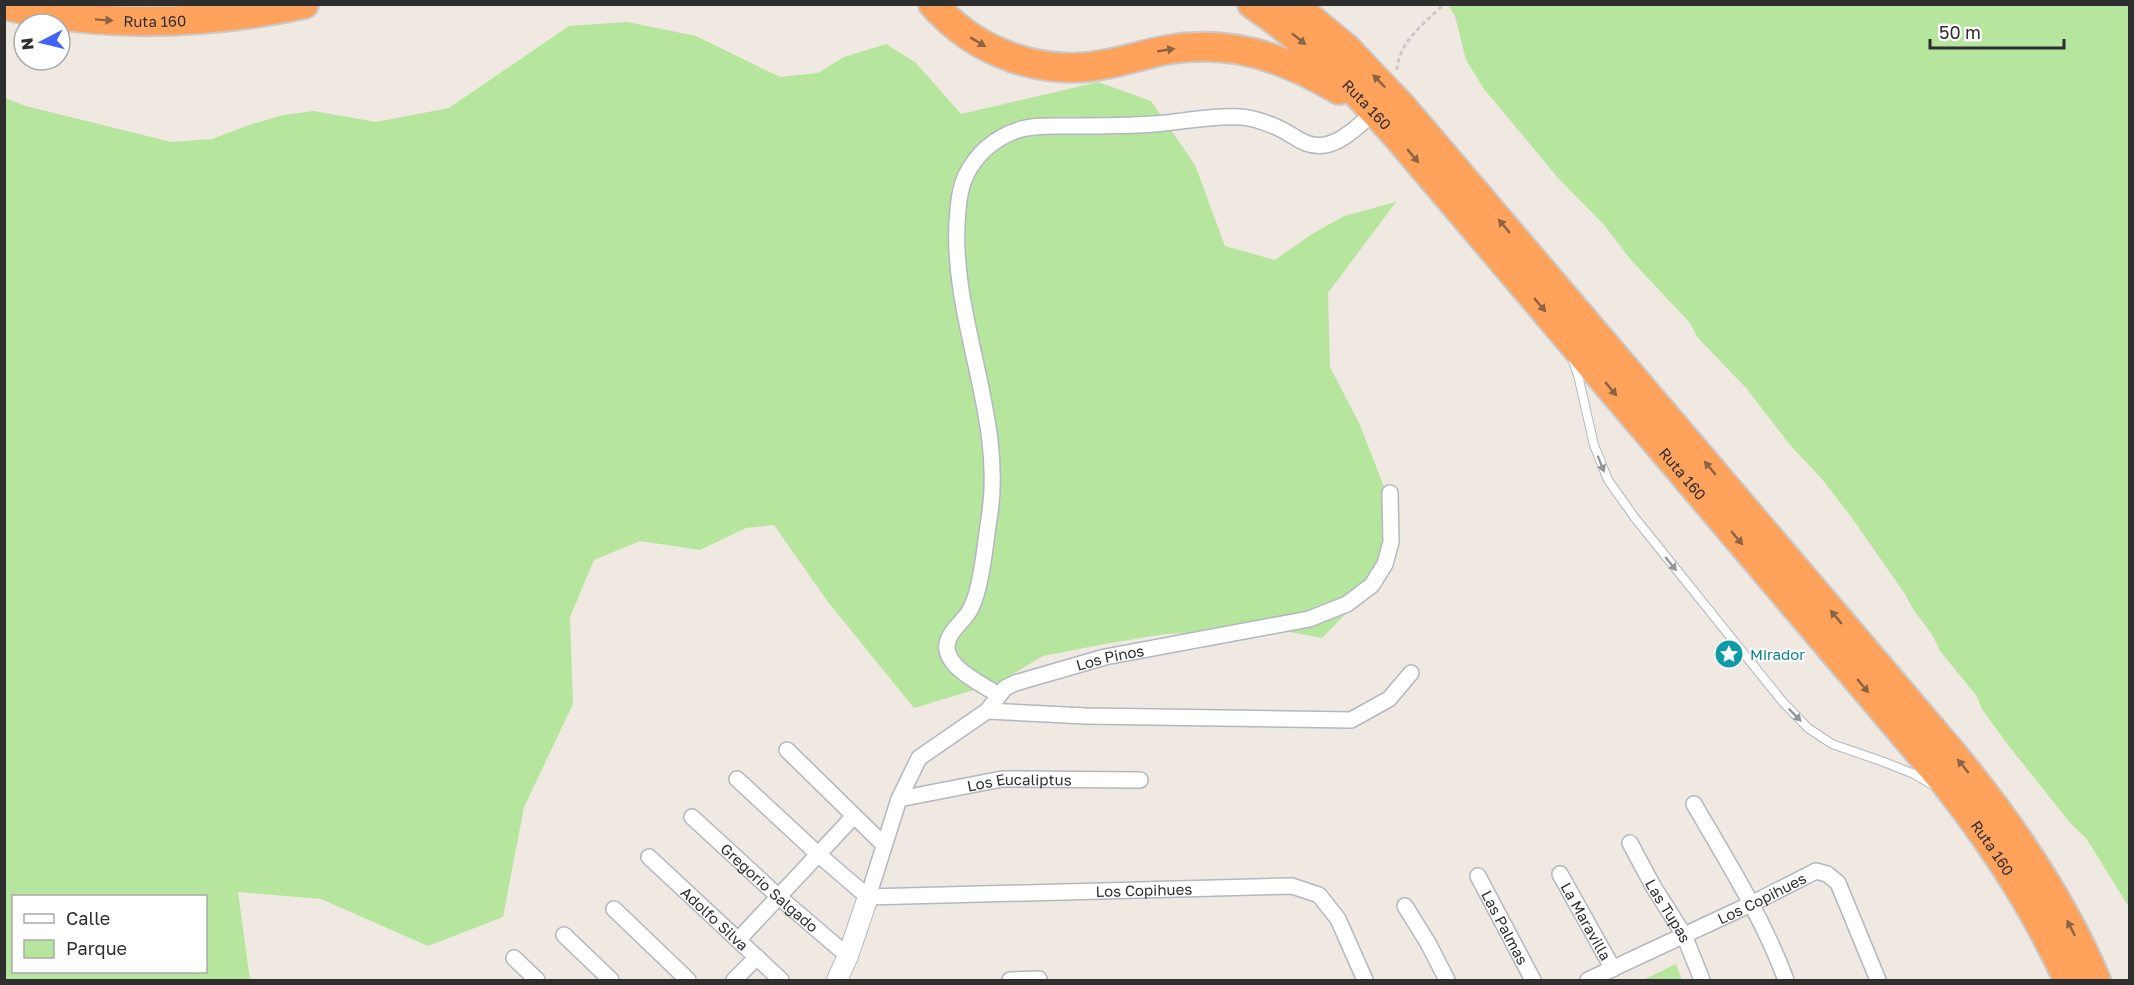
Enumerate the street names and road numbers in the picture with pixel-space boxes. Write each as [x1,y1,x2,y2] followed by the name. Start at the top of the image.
[123,11,187,30] street label: Ruta 160
[1339,75,1395,133] street label: Ruta 160
[1656,444,1710,503] street label: Ruta 160
[1074,641,1145,674] street label: Los Pinos
[965,770,1072,795] street label: Los Eucaliptus
[1968,817,2018,879] street label: Ruta 160
[717,839,822,936] street label: Gregorio Salgado
[1714,869,1809,927] street label: Los Copihues
[1642,876,1695,945] street label: Las Tupas
[1557,879,1615,963] street label: La Maravilla
[1095,880,1192,900] street label: Los Copihues
[677,883,752,954] street label: Adolfo Silva
[1478,887,1532,968] street label: Las Palmas

